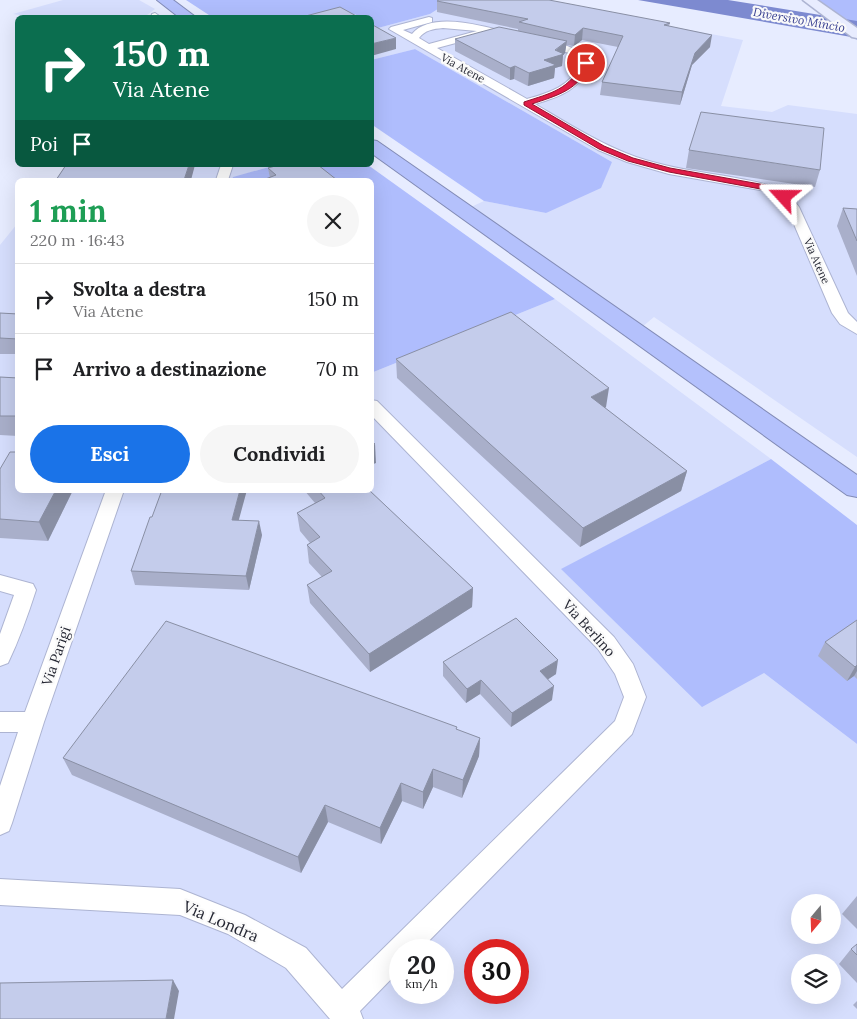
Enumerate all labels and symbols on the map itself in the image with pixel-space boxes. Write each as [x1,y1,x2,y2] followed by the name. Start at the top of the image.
[752,4,846,35] water label: Diversivo Mincio
[565,42,607,84] pin
[438,50,488,86] street label: Via Atene
[757,170,809,222] position arrow
[800,235,833,286] street label: Via Atene
[558,595,619,660] street label: Via Berlino
[37,624,75,689] street label: Via Parigi
[791,894,841,944] north arrow
[179,896,262,946] street label: Via Londra
[464,939,529,1004] speed limit sign: 30

